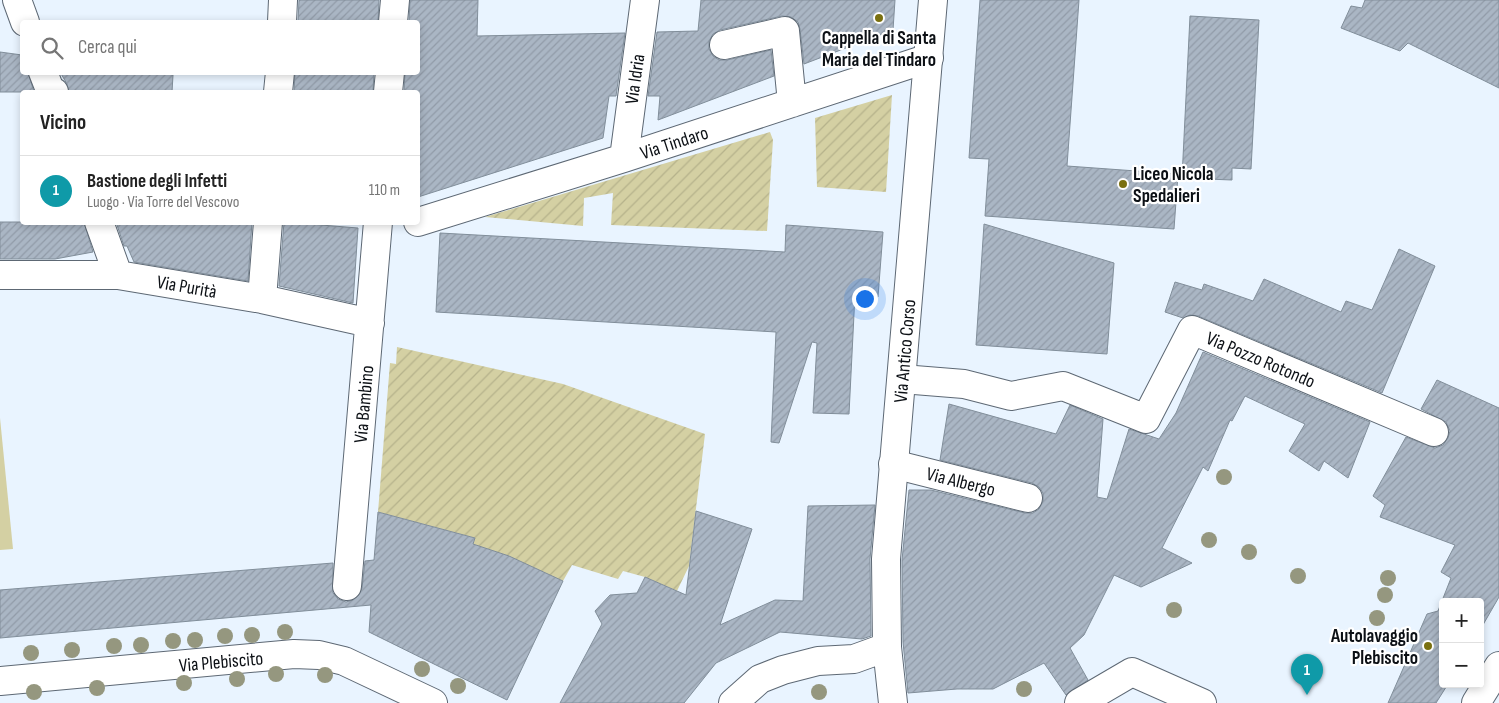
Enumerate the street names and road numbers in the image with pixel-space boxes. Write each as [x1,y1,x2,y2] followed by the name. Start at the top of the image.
[621,53,650,106] street label: Via Idria
[638,122,711,165] street label: Via Tindaro
[155,271,218,304] street label: Via Purità
[890,298,921,404] street label: Via Antico Corso
[1202,327,1318,394] street label: Via Pozzo Rotondo
[350,364,379,444] street label: Via Bambino
[924,463,997,502] street label: Via Albergo
[178,647,264,678] street label: Via Plebiscito

